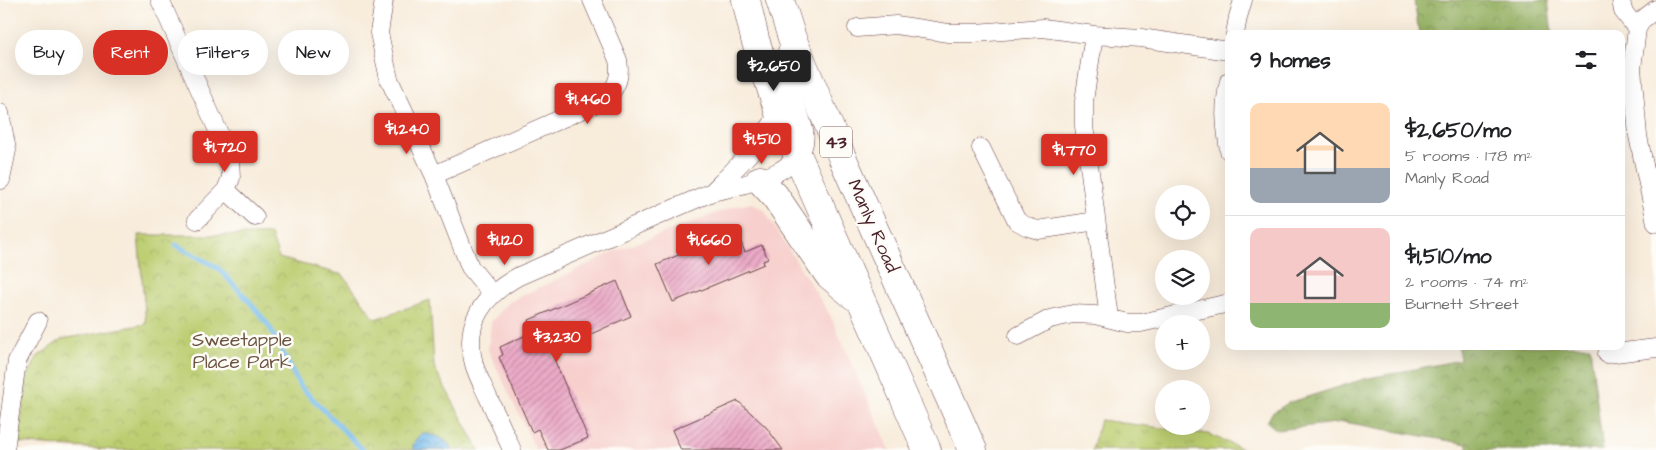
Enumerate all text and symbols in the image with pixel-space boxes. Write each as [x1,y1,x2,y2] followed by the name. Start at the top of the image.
[15,30,83,75] chip: Buy
[93,30,168,75] chip: Rent
[178,30,268,75] chip: Filters
[278,30,349,75] chip: New
[1250,46,1331,75] text: 9 homes
[1572,46,1600,74] icon: filters
[733,49,815,92] pin: $2,650
[748,55,800,77] text: $2,650
[547,82,629,125] pin: $1,460
[566,88,610,110] text: $1,460
[366,112,448,155] pin: $1,240
[1405,116,1511,145] text: $2,650/mo
[385,118,429,140] text: $1,240
[721,122,803,165] pin: $1,510
[1290,123,1350,183] icon: home
[820,126,852,158] road number: 43
[743,128,781,150] text: $1,510
[184,130,266,173] pin: $1,720
[1033,134,1115,176] pin: $1,770
[204,136,246,158] text: $1,720
[1052,139,1096,161] text: $1,770
[1405,145,1532,167] text: 5 rooms · 178 m²
[1405,167,1489,189] text: Manly Road
[840,175,906,278] street label: Manly Road
[1155,185,1210,435] map controls
[1155,185,1210,240] button: locate
[464,224,546,266] pin: $1,120
[668,224,750,266] pin: $1,660
[487,229,523,251] text: $1,120
[687,229,731,251] text: $1,660
[1405,242,1492,271] text: $1,510/mo
[1290,248,1350,308] icon: home
[1155,250,1210,305] button: layers
[1405,271,1529,293] text: 2 rooms · 74 m²
[1405,293,1519,315] text: Burnett Street
[1155,315,1210,370] button: +
[516,320,598,363] pin: $3,230
[533,326,581,348] text: $3,230
[192,327,292,376] park label: Sweetapple Place Park
[1155,380,1210,435] button: −

